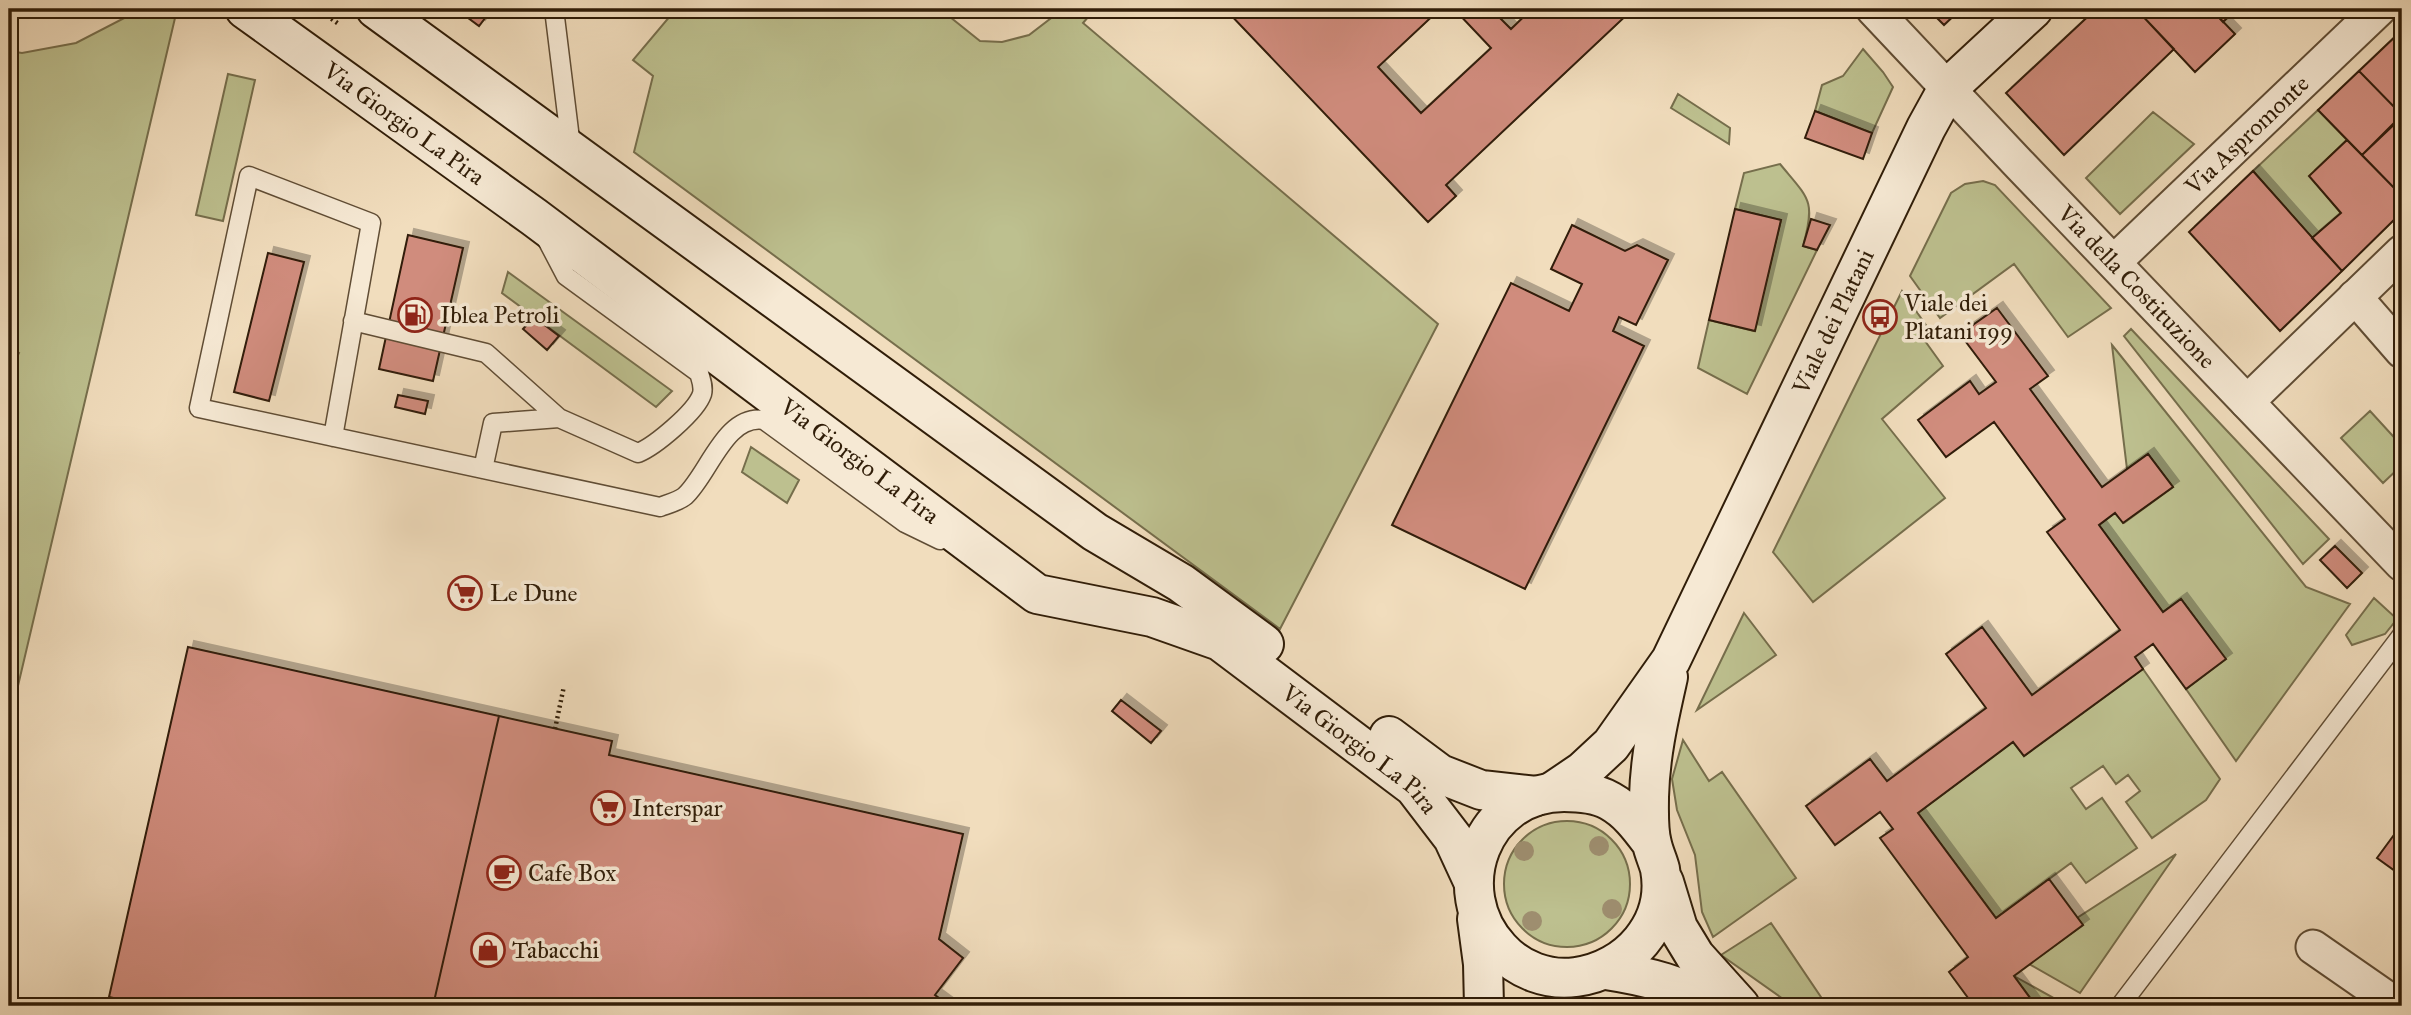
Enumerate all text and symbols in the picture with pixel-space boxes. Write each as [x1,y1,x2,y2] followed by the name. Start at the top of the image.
[317,55,491,192] street label: Via Giorgio La Pira
[2178,69,2315,202] street label: Via Aspromonte
[2051,198,2222,375] street label: Via della Costituzione
[1785,244,1881,400] street label: Viale dei Platani
[1903,288,2013,346] place label: Viale dei Platani 199
[396,296,434,334] fuel station icon: Iblea Petroli
[1861,298,1899,336] bus stop icon: Viale dei Platani 199
[440,300,560,330] place label: Iblea Petroli
[773,391,946,531] street label: Via Giorgio La Pira
[446,574,484,612] supermarket icon: Le Dune
[490,578,578,608] place label: Le Dune
[1275,677,1445,821] street label: Via Giorgio La Pira
[589,789,627,827] supermarket icon: Interspar
[632,793,723,823] place label: Interspar
[485,854,523,892] cafe icon: Cafe Box
[528,858,616,888] place label: Cafe Box
[469,931,507,969] shop icon: Tabacchi
[512,935,600,965] place label: Tabacchi

